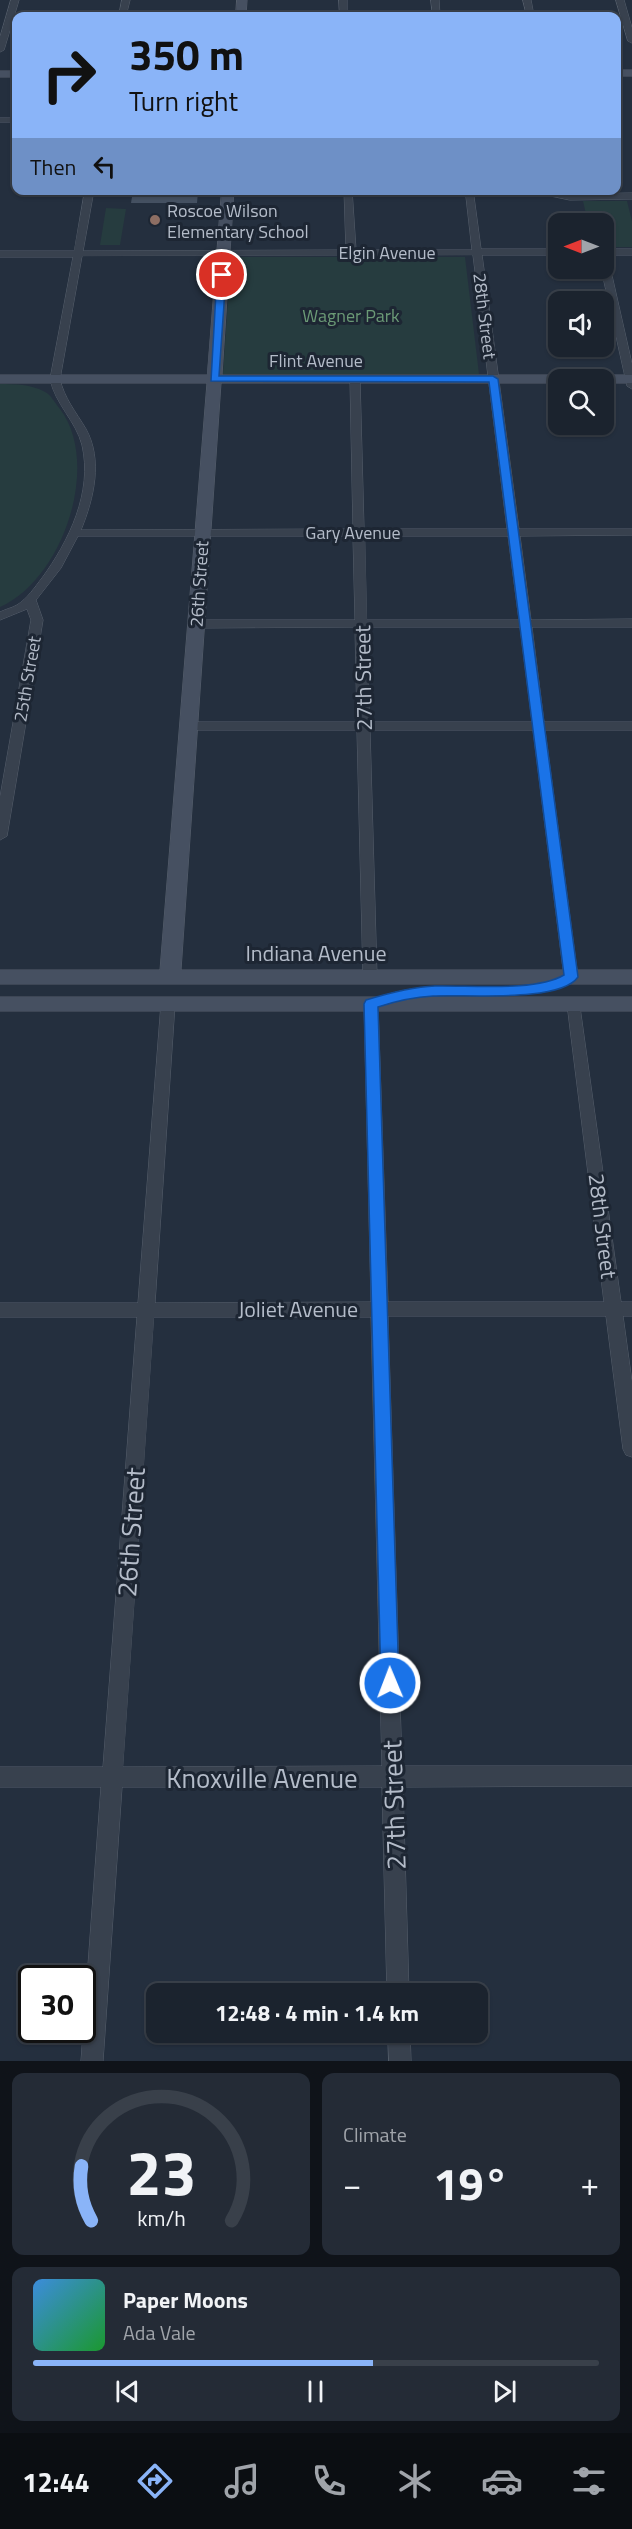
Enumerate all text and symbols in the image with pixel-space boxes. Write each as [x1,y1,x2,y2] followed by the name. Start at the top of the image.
[129,22,244,86] text: 350 m
[30,36,108,114] icon: right
[129,80,238,121] text: Turn right
[30,150,76,184] text: Then
[88,150,121,183] icon: left
[167,197,309,245] place label: Roscoe Wilson Elementary School
[148,213,162,227] marker: Roscoe Wilson Elementary School
[548,213,614,279] north arrow
[548,213,614,435] map controls
[338,239,436,266] street label: Elgin Avenue
[196,249,247,300] pin
[205,258,238,291] icon: arrive
[466,271,504,361] street label: 28th Street
[548,291,614,357] button: sound
[302,302,400,329] park label: Wagner Park
[269,347,363,374] street label: Flint Avenue
[548,369,614,435] button: search
[305,519,401,546] street label: Gary Avenue
[183,539,216,628] street label: 26th Street
[345,625,381,731] street label: 27th Street
[6,633,48,724] street label: 25th Street
[245,936,387,970] street label: Indiana Avenue
[580,1171,626,1281] street label: 28th Street
[238,1292,358,1326] street label: Joliet Avenue
[105,1465,155,1598] street label: 26th Street
[358,1651,422,1715] position arrow
[370,1739,416,1871] street label: 27th Street
[166,1757,358,1798] street label: Knoxville Avenue
[18,1965,96,2043] speed limit sign: 30
[215,1996,419,2030] text: 12:48 · 4 min · 1.4 km
[343,2119,407,2150] text: Climate
[126,2124,196,2219] text: 23
[433,2149,509,2217] text: 19°
[343,2159,361,2209] text: −
[581,2159,599,2209] text: +
[137,2202,185,2234] text: km/h
[123,2283,248,2317] text: Paper Moons
[123,2317,196,2348] text: Ada Vale
[111,2375,144,2408] icon: previous
[299,2375,332,2408] icon: pause
[488,2375,521,2408] icon: next
[134,2460,176,2502] icon: directions
[221,2460,263,2502] icon: music
[308,2460,350,2502] icon: phone
[394,2460,436,2502] icon: climate
[481,2460,523,2502] icon: car
[568,2460,610,2502] icon: filters
[22,2461,90,2502] text: 12:44

